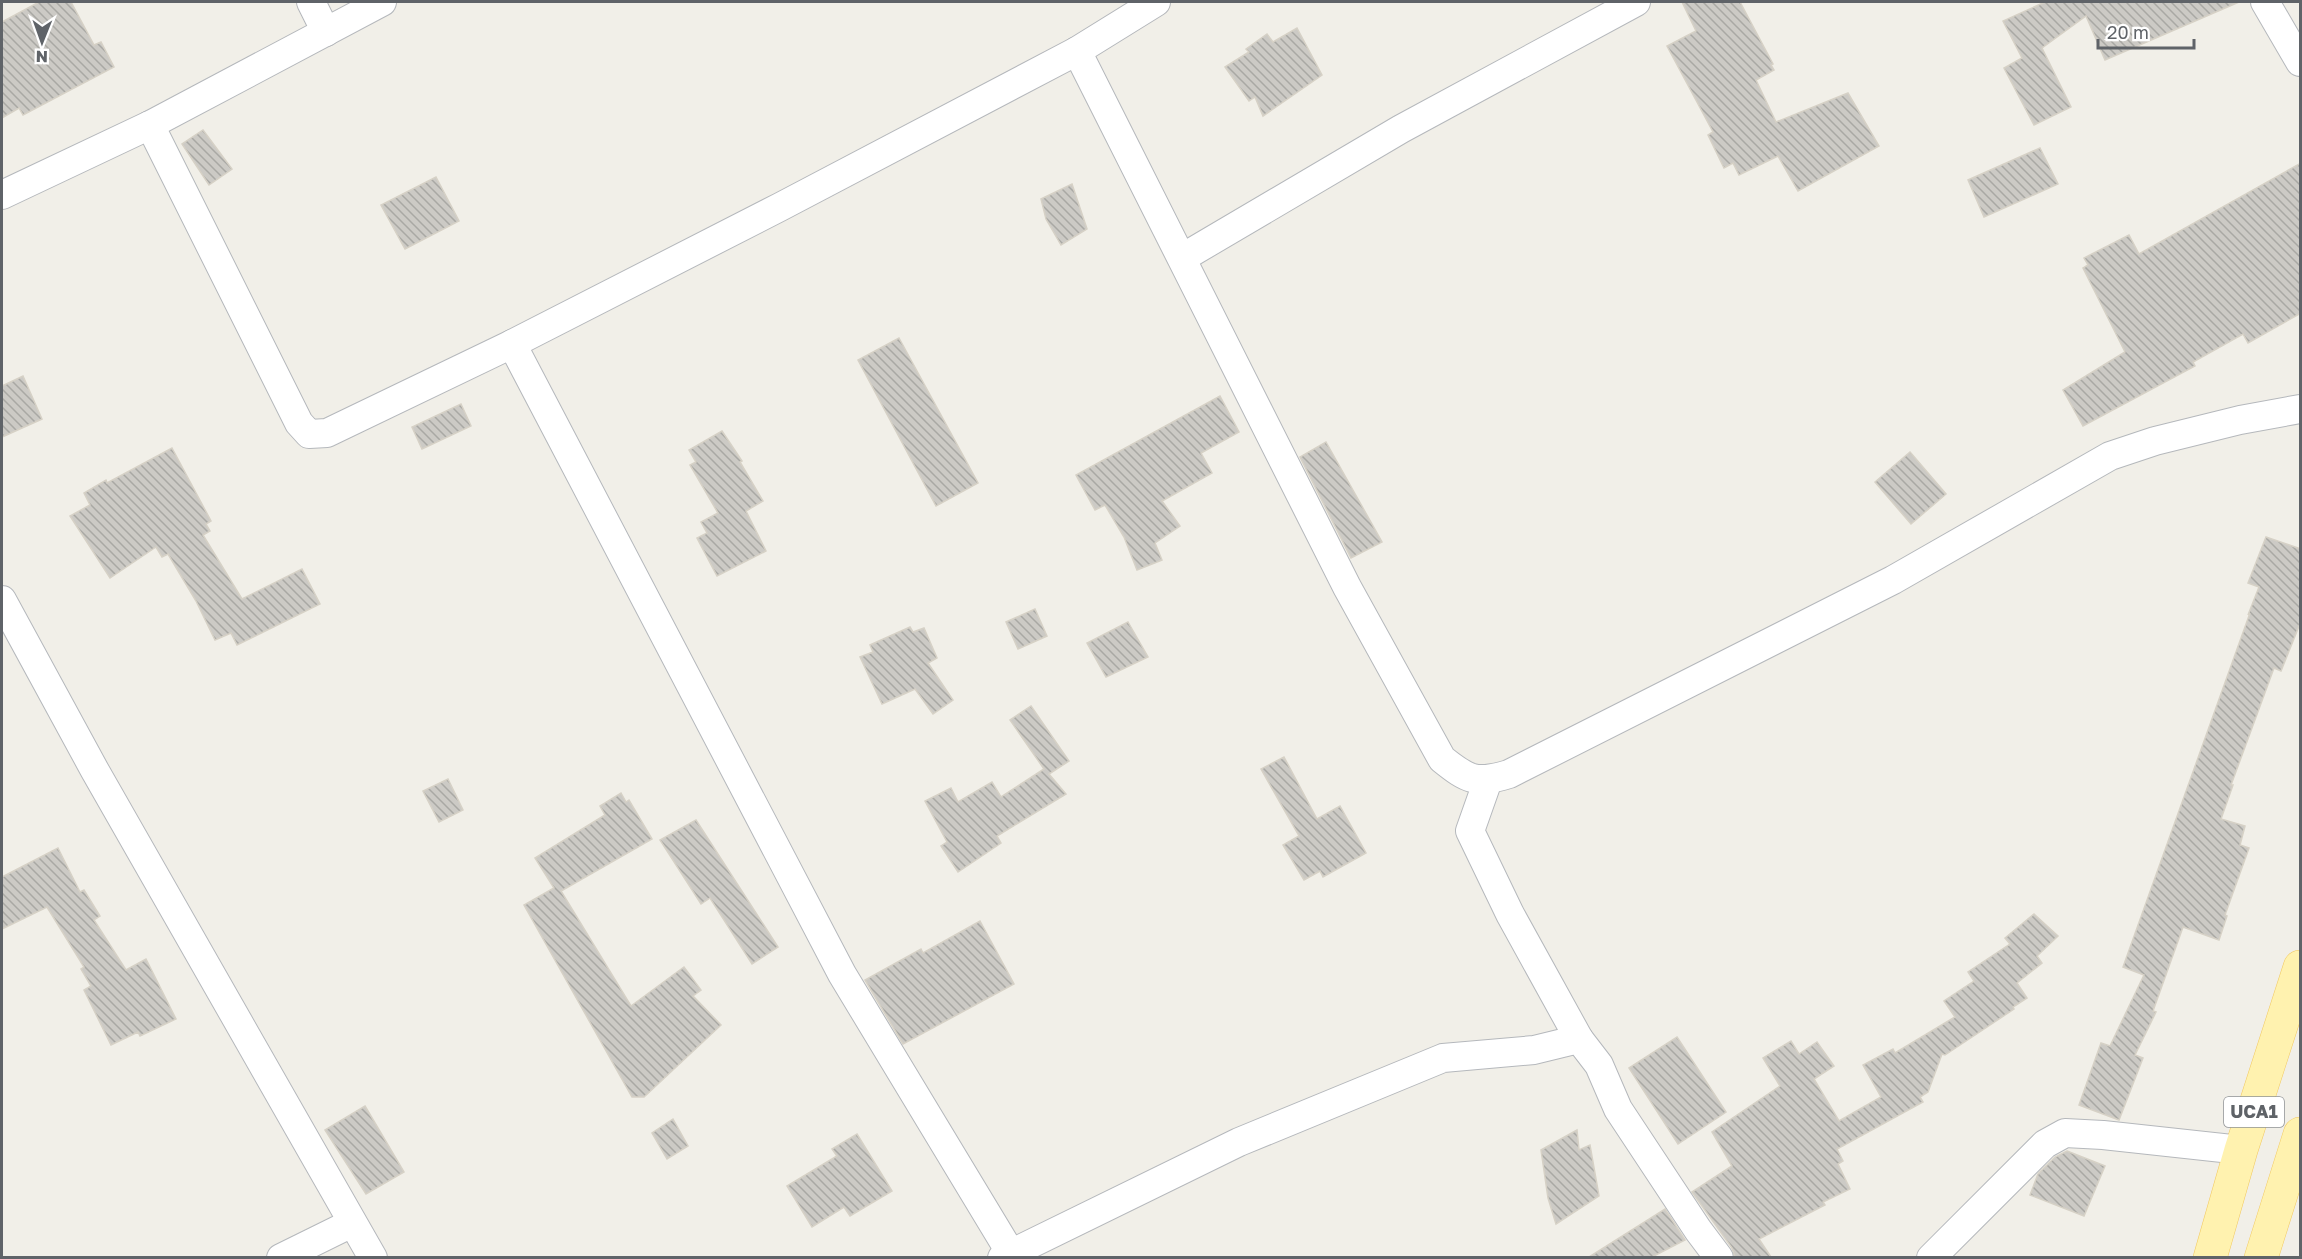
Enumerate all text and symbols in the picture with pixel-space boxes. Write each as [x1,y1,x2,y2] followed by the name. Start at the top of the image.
[12,12,72,72] north arrow
[2098,12,2194,50] scale bar
[2107,21,2149,43] text: 20 m
[35,47,48,67] text: N
[2224,1097,2284,1127] road number: UCA1

